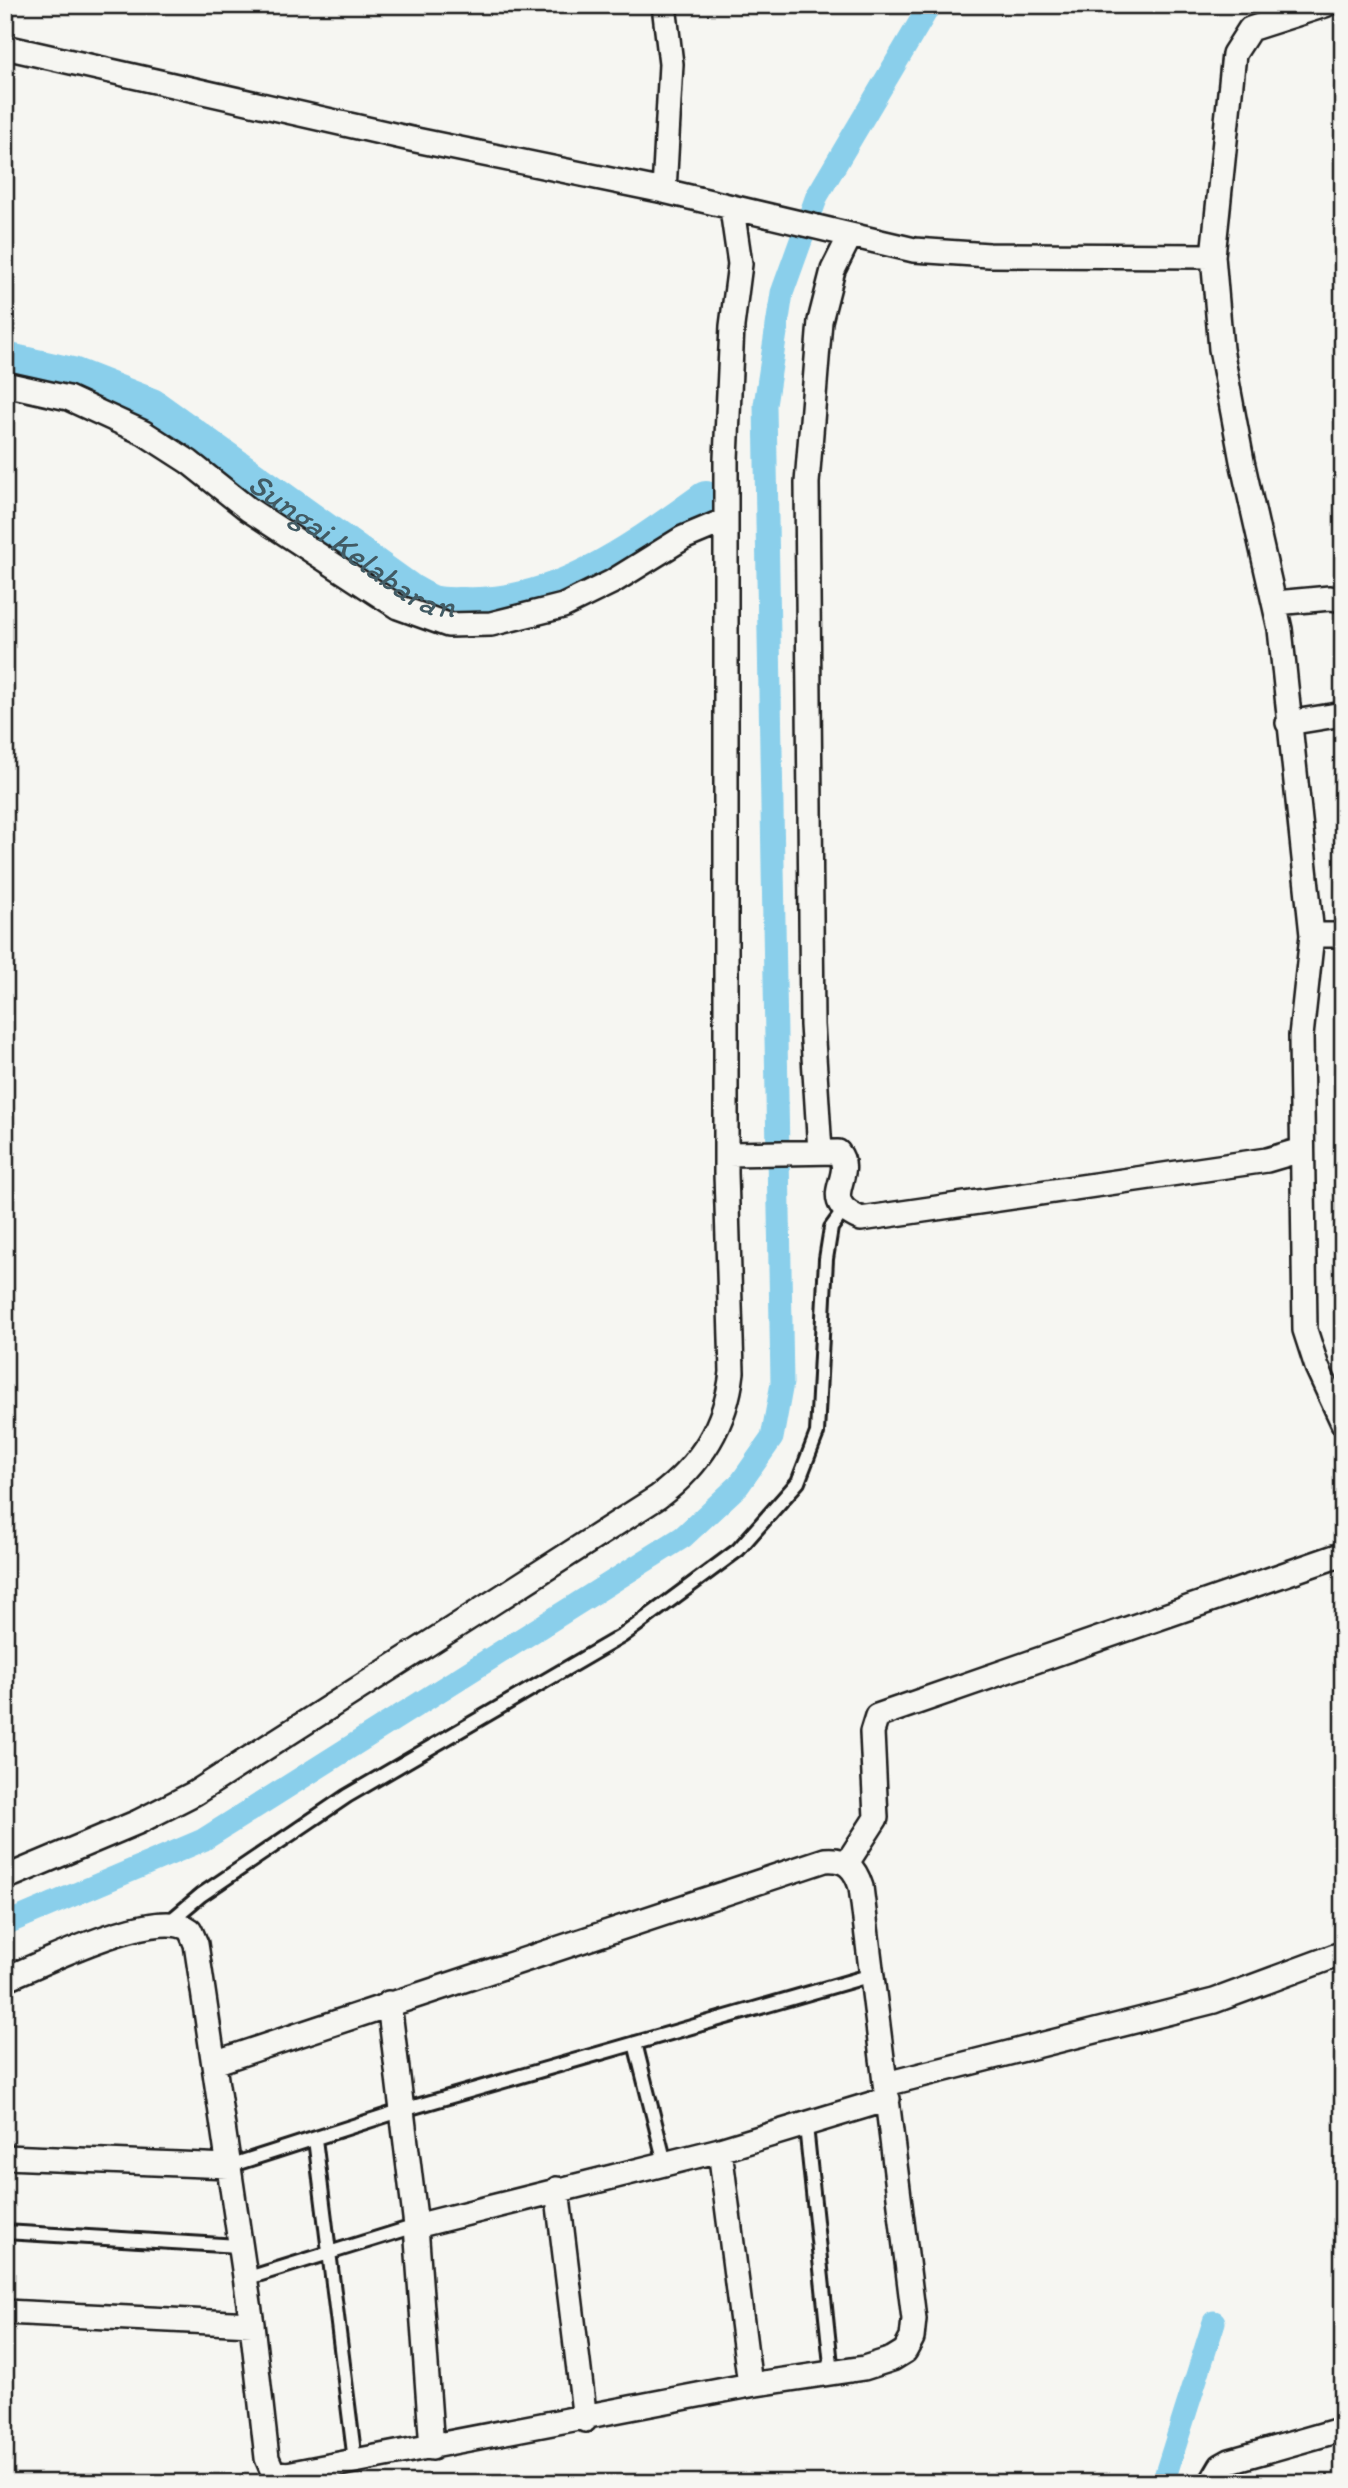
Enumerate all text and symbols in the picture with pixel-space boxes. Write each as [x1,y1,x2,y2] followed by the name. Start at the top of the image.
[241,464,456,625] water label: Sungai Kelabaran

